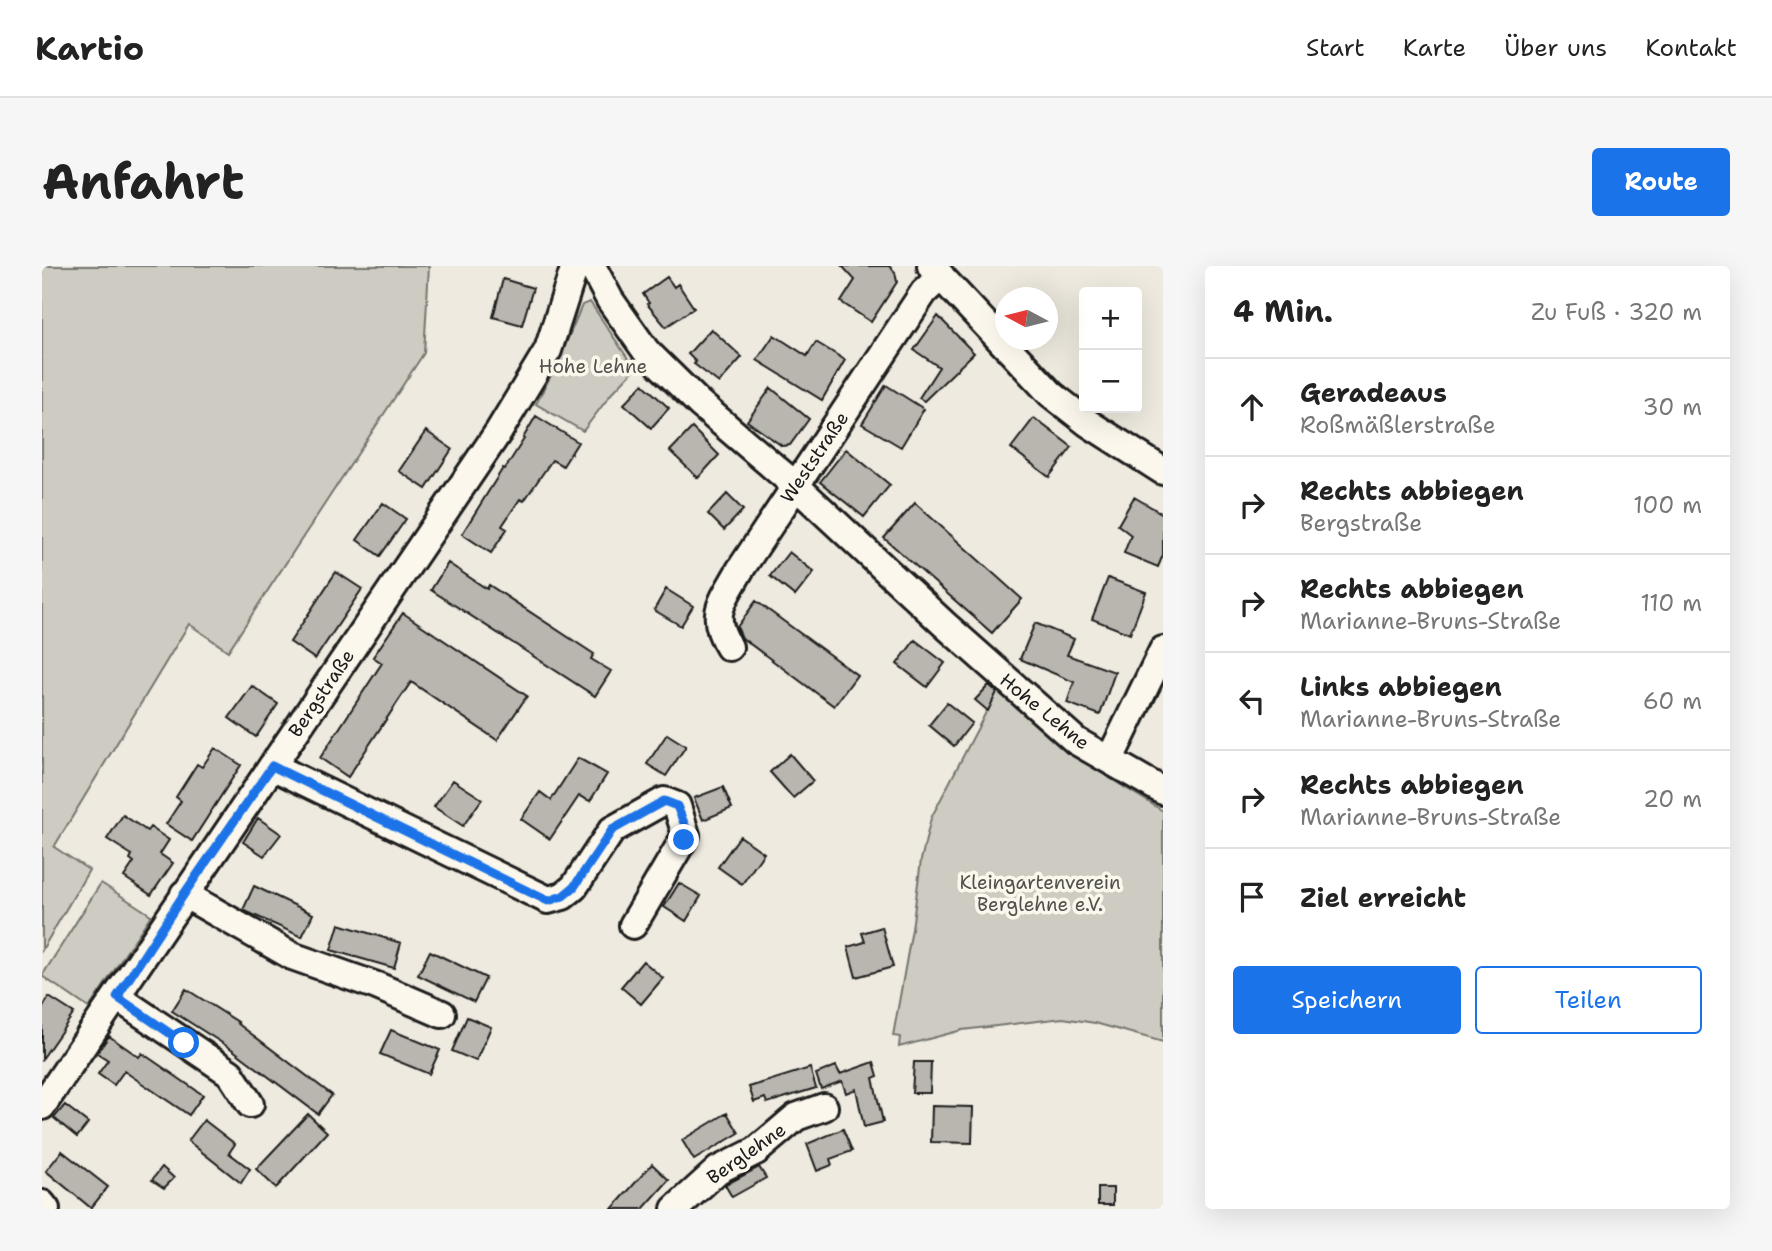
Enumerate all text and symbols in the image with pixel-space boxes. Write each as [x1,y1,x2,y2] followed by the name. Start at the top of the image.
[35,26,144,71] text: Kartio
[1306,32,1365,64] text: Start
[1403,32,1466,64] text: Karte
[1504,32,1607,64] text: Über uns
[1645,32,1737,64] text: Kontakt
[1592,148,1730,216] button: Route
[42,149,244,215] text: Anfahrt
[995,287,1058,350] north arrow
[1079,287,1142,413] map controls
[1079,287,1142,350] button: +
[1233,291,1333,332] text: 4 Min.
[1531,297,1702,327] text: Zu Fuß · 320 m
[1079,350,1142,413] button: −
[539,354,647,379] park label: Hohe Lehne
[1300,375,1447,410] text: Geradeaus
[1233,388,1271,426] icon: ahead
[1643,392,1702,422] text: 30 m
[775,407,854,508] street label: Weststraße
[1300,410,1496,440] text: Roßmäßlerstraße
[1300,473,1524,508] text: Rechts abbiegen
[1233,486,1271,524] icon: right
[1633,490,1702,520] text: 100 m
[1300,508,1422,538] text: Bergstraße
[1300,571,1524,606] text: Rechts abbiegen
[1233,584,1271,622] icon: right
[1640,588,1702,618] text: 110 m
[1300,606,1561,636] text: Marianne-Bruns-Straße
[283,644,360,742] street label: Bergstraße
[995,668,1095,755] street label: Hohe Lehne
[1300,669,1502,704] text: Links abbiegen
[1233,682,1271,720] icon: left
[1643,686,1702,716] text: 60 m
[1300,704,1561,734] text: Marianne-Bruns-Straße
[1300,767,1524,802] text: Rechts abbiegen
[1233,780,1271,818] icon: right
[1643,784,1702,814] text: 20 m
[1300,802,1561,832] text: Marianne-Bruns-Straße
[668,824,699,855] route end
[959,870,1121,917] park label: Kleingartenverein Berglehne e.V.
[1233,878,1271,916] icon: arrive
[1300,880,1466,915] text: Ziel erreicht
[1233,966,1461,1034] button: Speichern
[1475,966,1702,1034] button: Teilen
[168,1027,199,1058] route start
[702,1117,791,1190] street label: Berglehne

